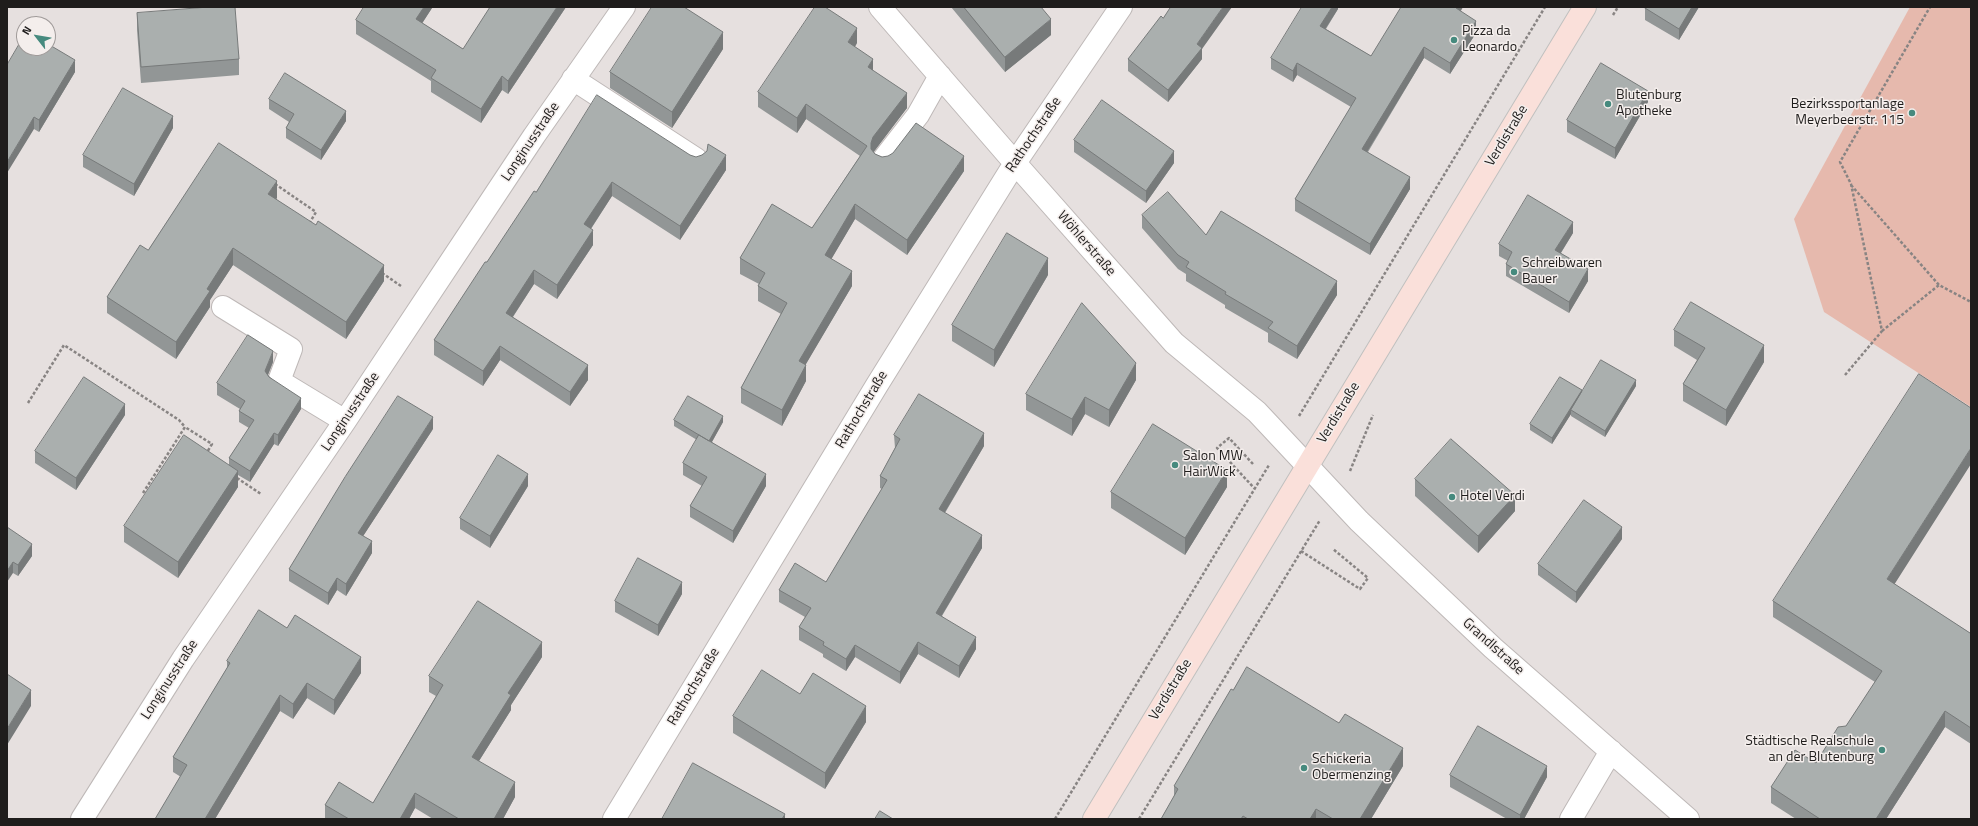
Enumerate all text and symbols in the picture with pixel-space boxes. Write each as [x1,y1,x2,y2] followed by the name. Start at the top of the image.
[16,16,56,56] north arrow
[18,23,35,38] text: N
[1462,24,1517,56] place label: Pizza da Leonardo
[1449,35,1459,45] marker: Pizza da Leonardo
[1616,88,1682,120] place label: Blutenburg Apotheke
[1003,94,1065,176] street label: Rathochstraße
[1791,97,1904,130] place label: Bezirkssportanlage Meyerbeerstr. 115
[498,99,564,185] street label: Longinusstraße
[1603,99,1613,109] marker: Blutenburg Apotheke
[1482,102,1532,170] street label: Verdistraße
[1907,108,1917,118] marker: Bezirkssportanlage Meyerbeerstr. 115
[1053,208,1119,280] street label: Wöhlerstraße
[1522,256,1602,288] place label: Schreibwaren Bauer
[1509,267,1519,277] marker: Schreibwaren Bauer
[832,368,892,452] street label: Rathochstraße
[318,369,384,455] street label: Longinusstraße
[1314,379,1364,447] street label: Verdistraße
[1183,449,1243,482] place label: Salon MW HairWick
[1170,460,1180,470] marker: Salon MW HairWick
[1460,489,1525,505] place label: Hotel Verdi
[1447,492,1457,502] marker: Hotel Verdi
[1459,615,1527,679] street label: Grandlstraße
[138,637,202,723] street label: Longinusstraße
[664,645,724,729] street label: Rathochstraße
[1146,656,1196,724] street label: Verdistraße
[1745,734,1874,766] place label: Städtische Realschule an der Blutenburg
[1877,745,1887,755] marker: Städtische Realschule an der Blutenburg
[1312,752,1391,784] place label: Schickeria Obermenzing
[1299,763,1309,773] marker: Schickeria Obermenzing

